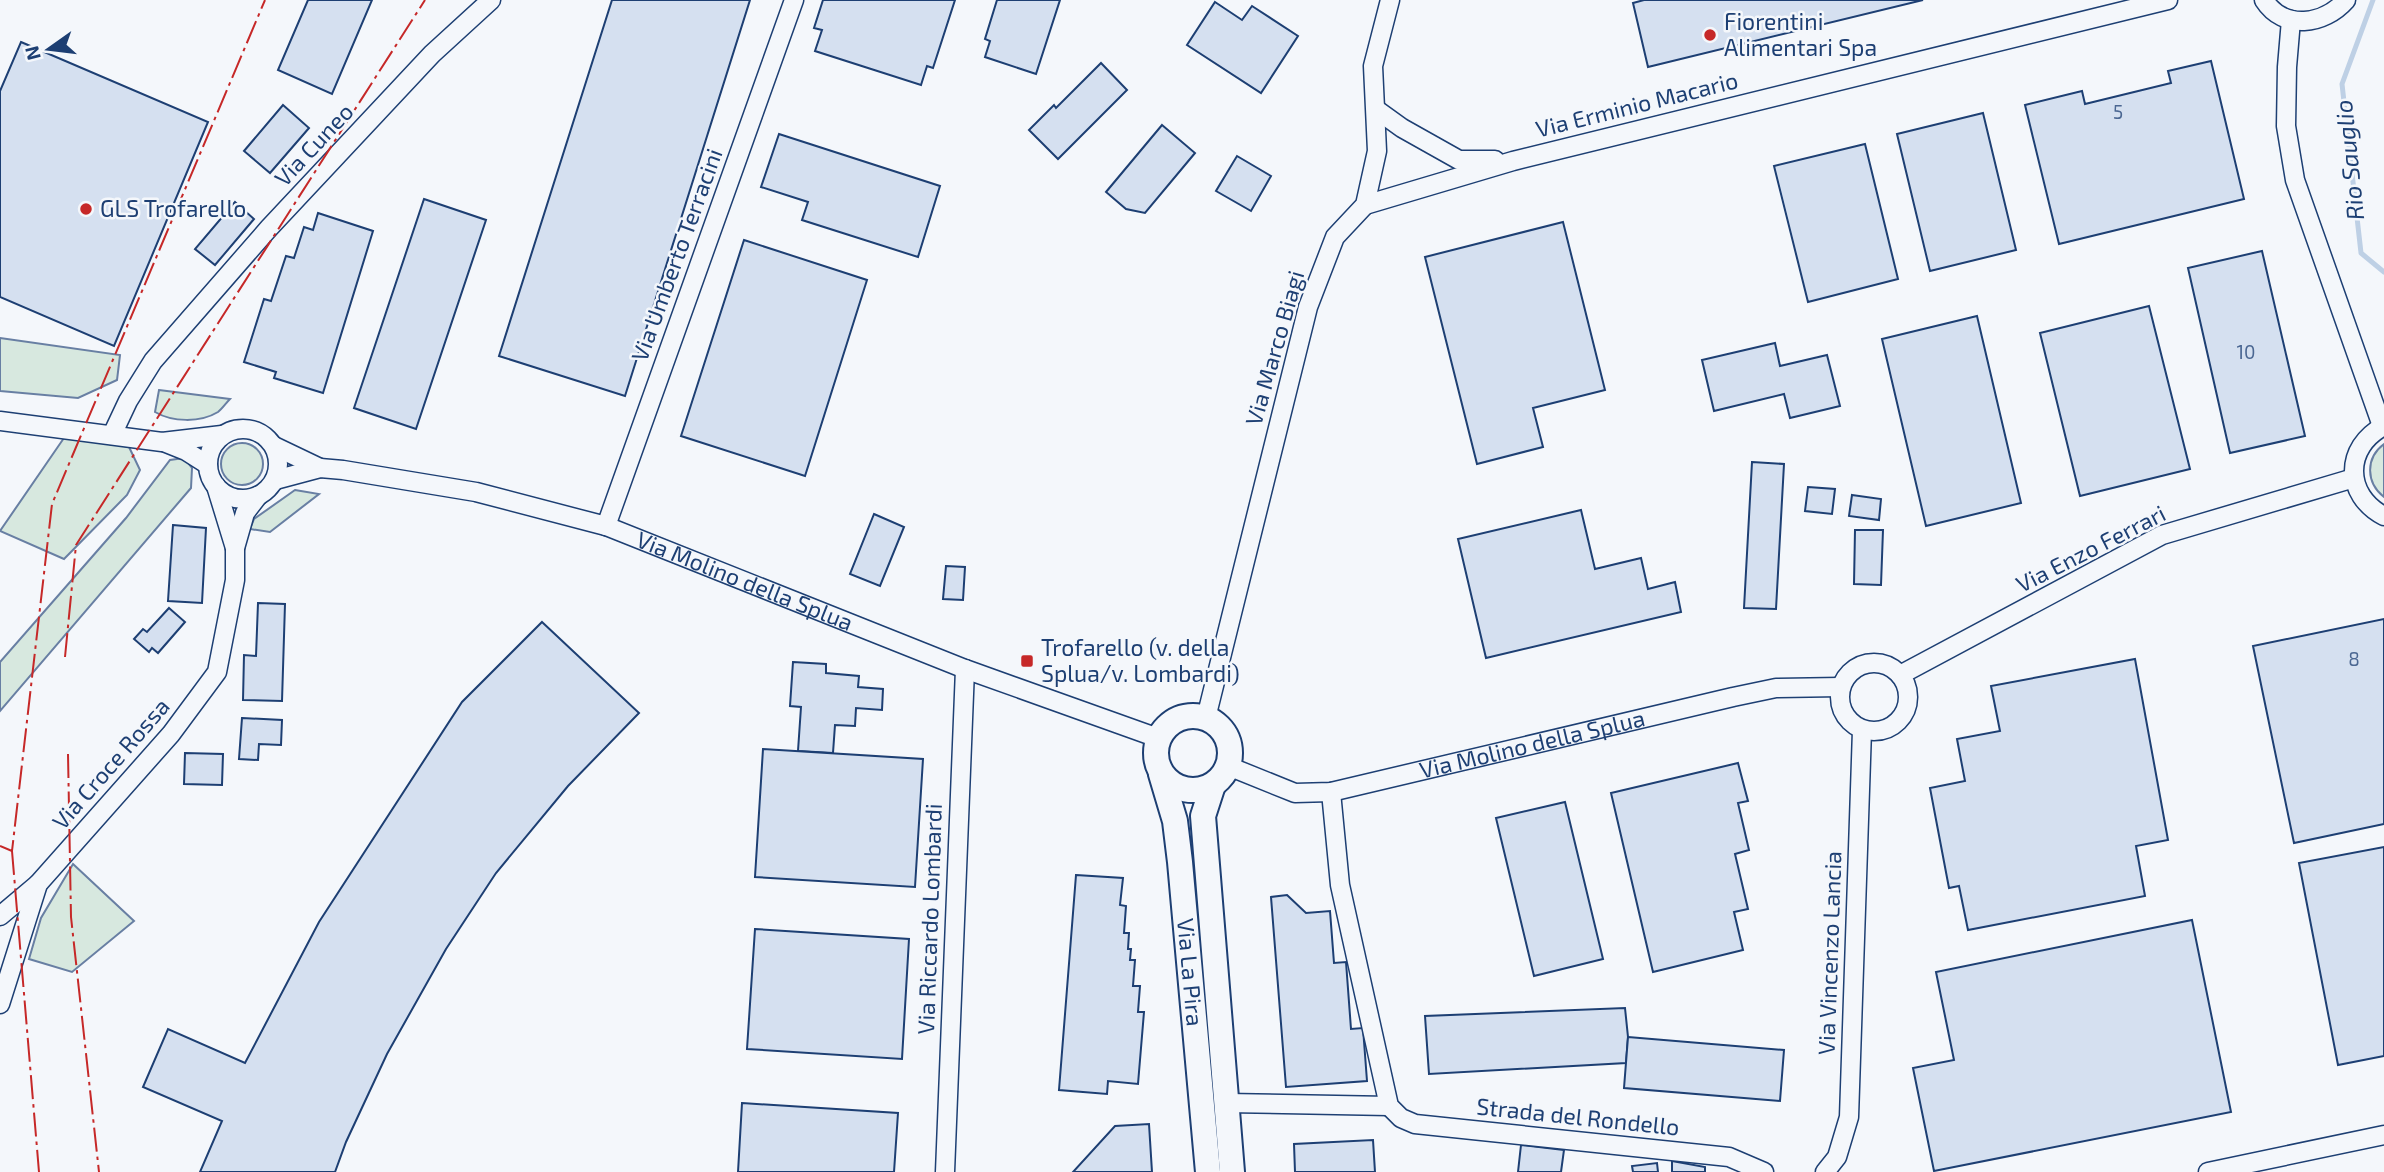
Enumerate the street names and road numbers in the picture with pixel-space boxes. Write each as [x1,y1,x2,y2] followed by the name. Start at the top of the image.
[1533,65,1741,143] street label: Via Erminio Macario
[268,97,358,191] street label: Via Cuneo
[625,144,728,365] street label: Via Umberto Terracini
[1239,267,1309,428] street label: Via Marco Biagi
[2011,498,2170,598] street label: Via Enzo Ferrari
[633,525,857,636] street label: Via Molino della Splua
[46,692,175,835] street label: Via Croce Rossa
[1416,703,1648,784] street label: Via Molino della Splua
[911,803,947,1035] street label: Via Riccardo Lombardi
[1811,851,1847,1055] street label: Via Vincenzo Lancia
[1172,917,1210,1027] street label: Via La Pira
[1475,1091,1681,1141] street label: Strada del Rondello

